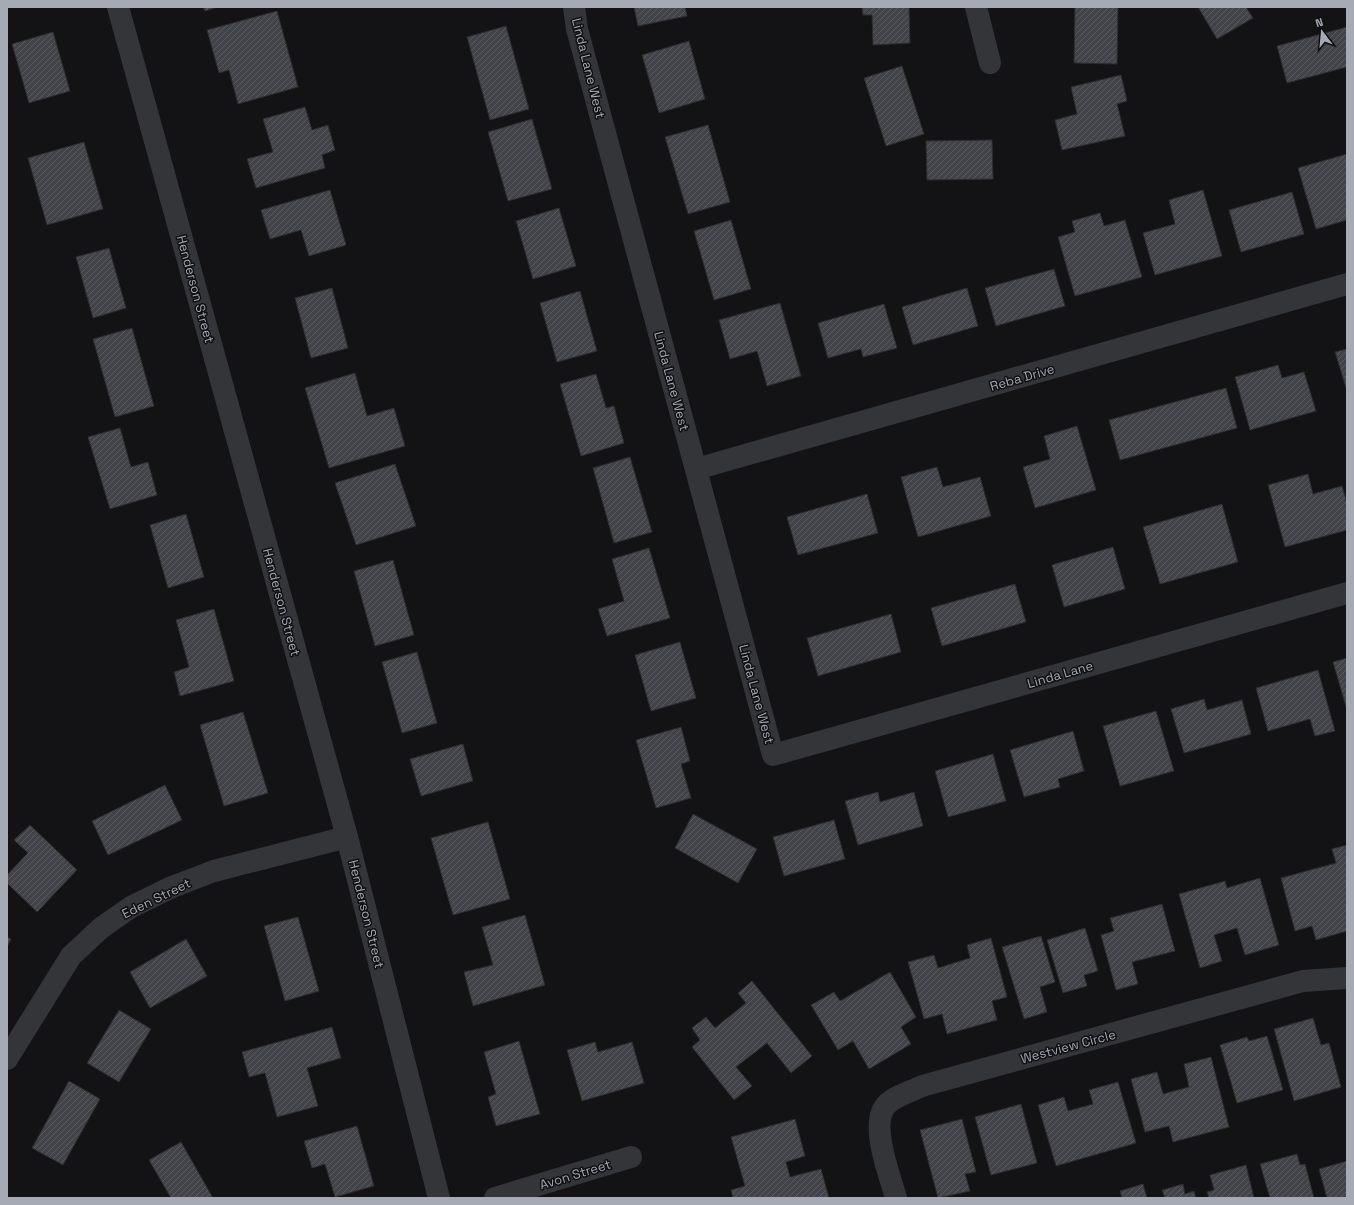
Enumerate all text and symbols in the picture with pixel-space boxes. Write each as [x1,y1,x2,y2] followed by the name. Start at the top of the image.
[1302,12,1342,52] north arrow
[1314,15,1325,30] text: N
[568,16,609,120] street label: Linda Lane West
[173,233,218,345] street label: Henderson Street
[650,329,693,433] street label: Linda Lane West
[988,360,1056,395] street label: Reba Drive
[259,546,304,658] street label: Henderson Street
[735,642,778,746] street label: Linda Lane West
[1025,657,1095,692] street label: Linda Lane
[345,858,388,970] street label: Henderson Street
[119,874,193,922] street label: Eden Street
[1019,1026,1118,1067] street label: Westview Circle
[537,1156,613,1193] street label: Avon Street

